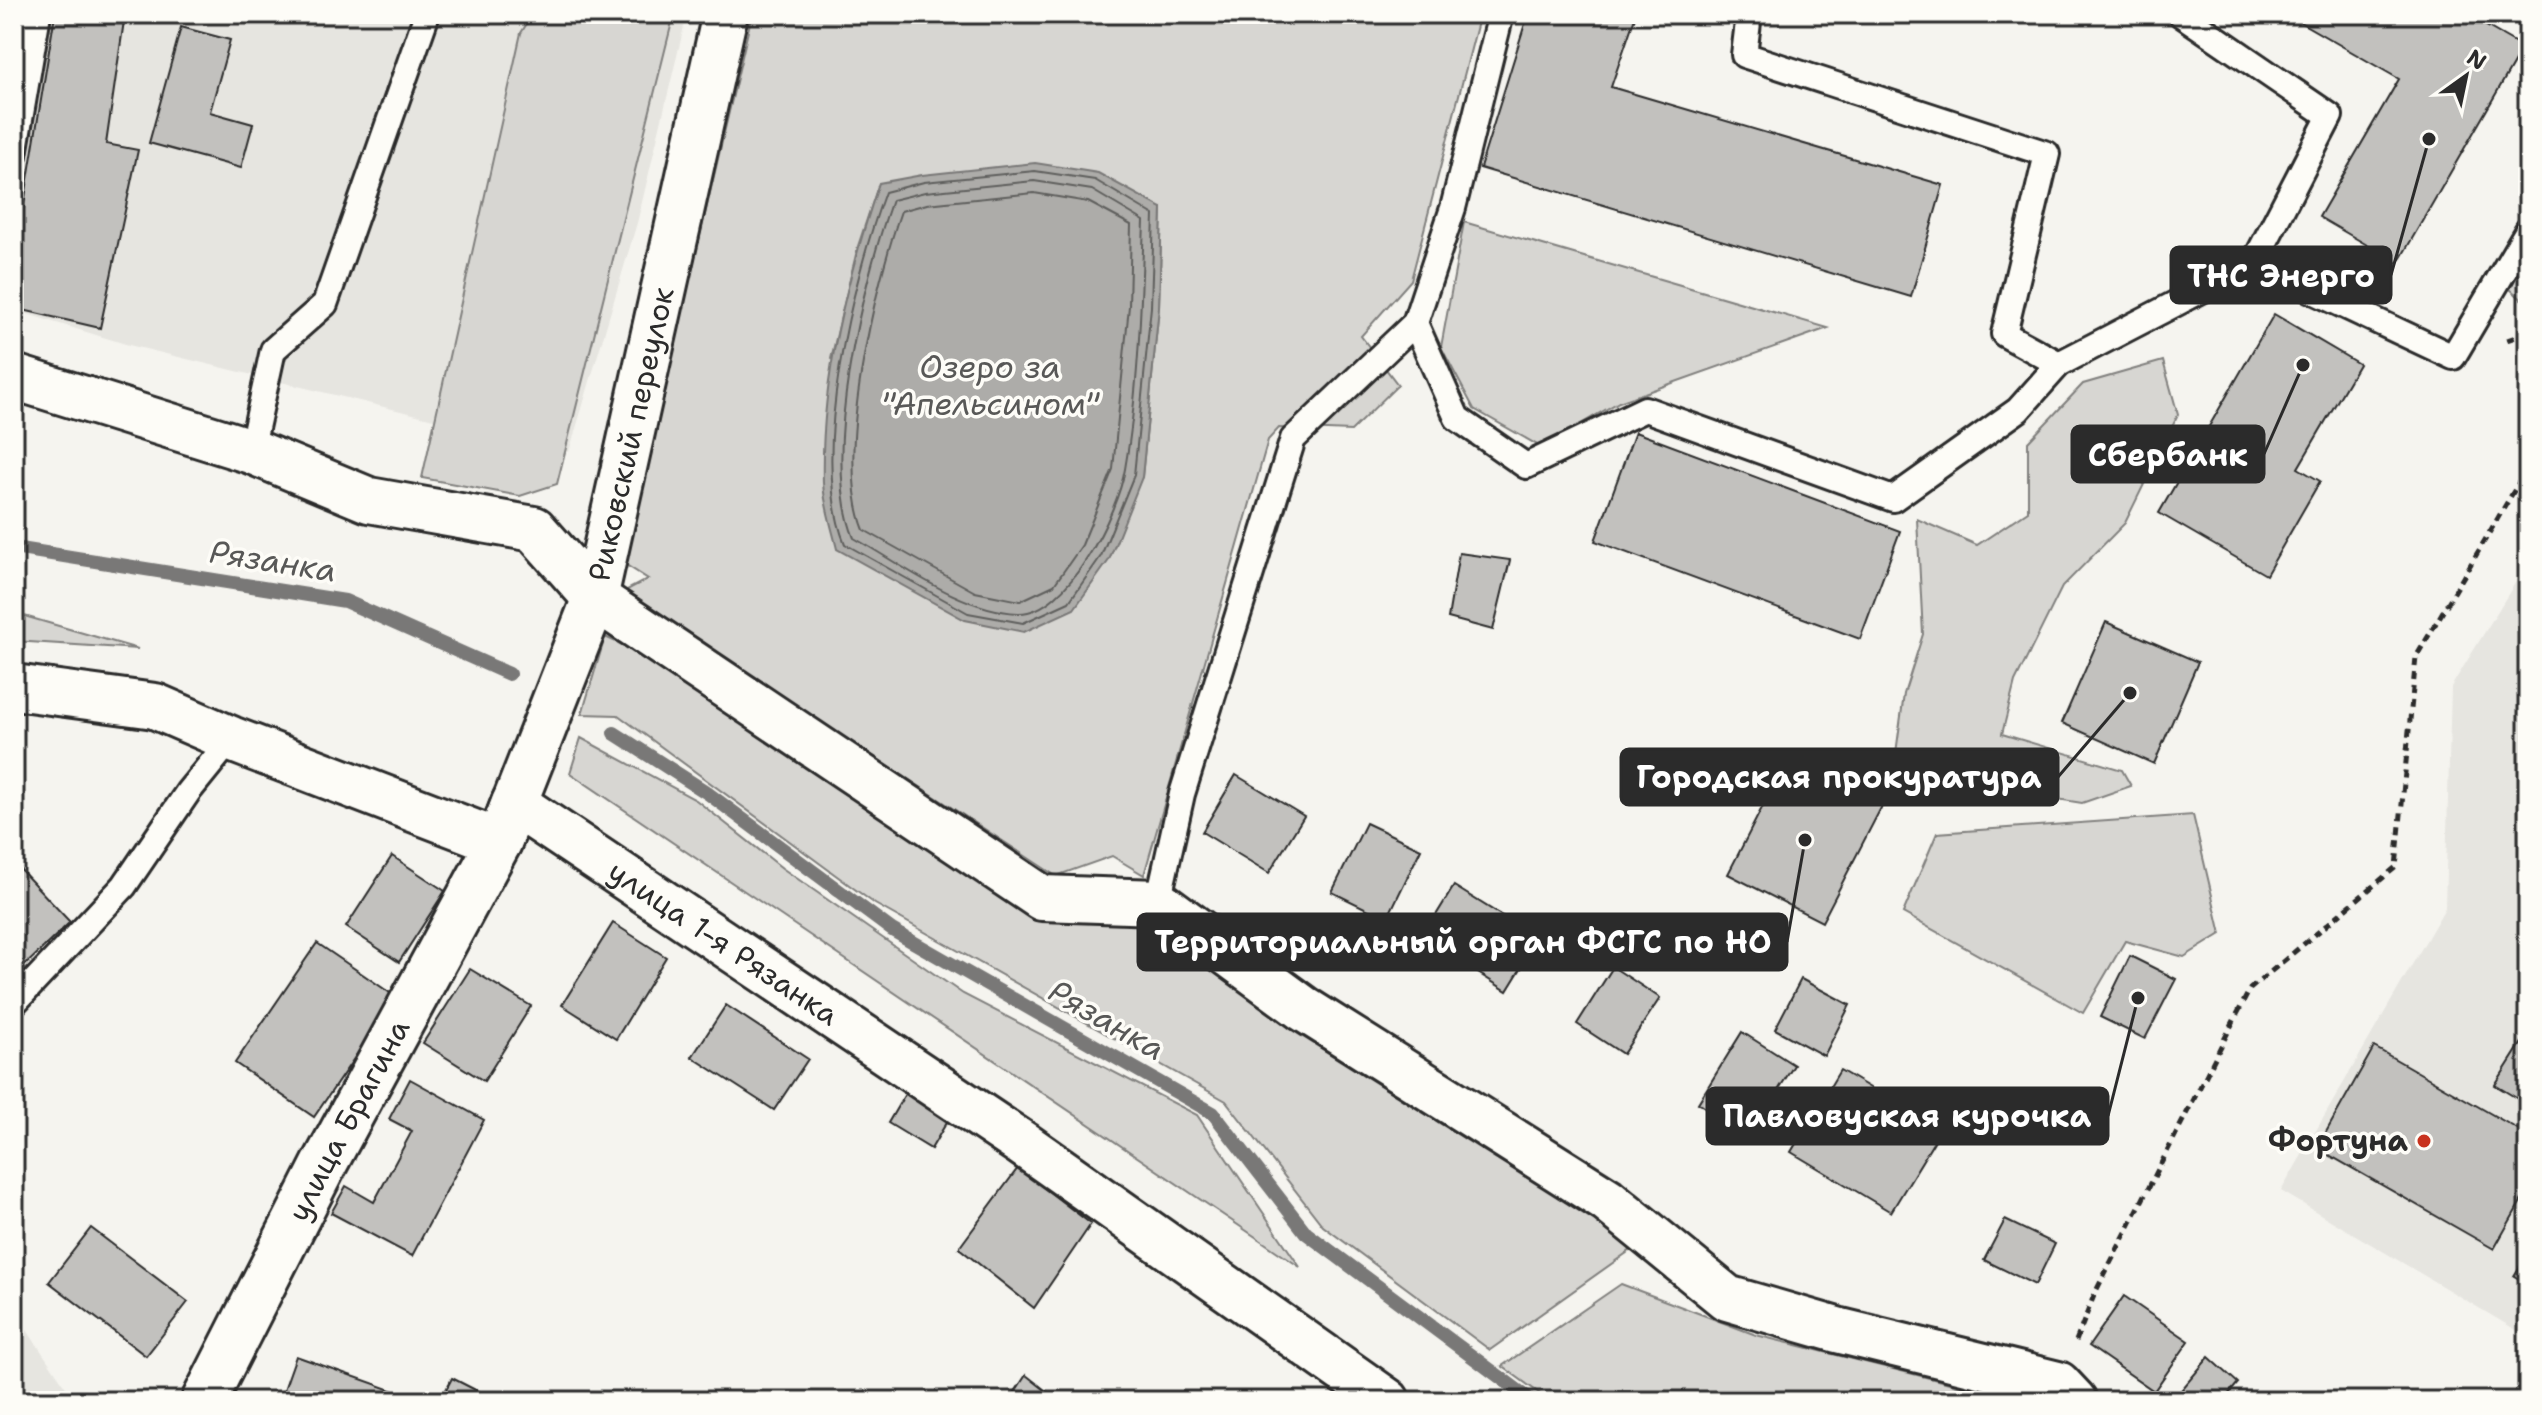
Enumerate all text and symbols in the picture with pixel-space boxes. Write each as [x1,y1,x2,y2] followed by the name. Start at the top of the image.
[2426,36,2506,116] north arrow
[2461,43,2492,77] text: N
[2171,247,2391,303] callout: ТНС Энерго
[2187,254,2375,297] text: ТНС Энерго
[578,283,684,585] street label: Риковский переулок
[881,345,1100,425] water label: Озеро за "Апельсином"
[2072,426,2264,482] callout: Сбербанк
[2088,433,2248,476] text: Сбербанк
[207,529,339,592] water label: Рязанка
[1621,749,2058,805] callout: Городская прокуратура
[1636,755,2042,798] text: Городская прокуратура
[600,851,847,1035] street label: улица 1-я Рязанка
[1138,914,1787,970] callout: Территориальный орган ФСГС по НО
[1154,920,1772,963] text: Территориальный орган ФСГС по НО
[1041,969,1173,1070] water label: Рязанка
[278,1011,419,1228] street label: улица Брагина
[1707,1088,2108,1144] callout: Павловуская курочка
[1723,1094,2092,1137] text: Павловуская курочка
[2268,1120,2408,1161] place label: Фортуна
[2415,1132,2433,1150] marker: Фортуна

